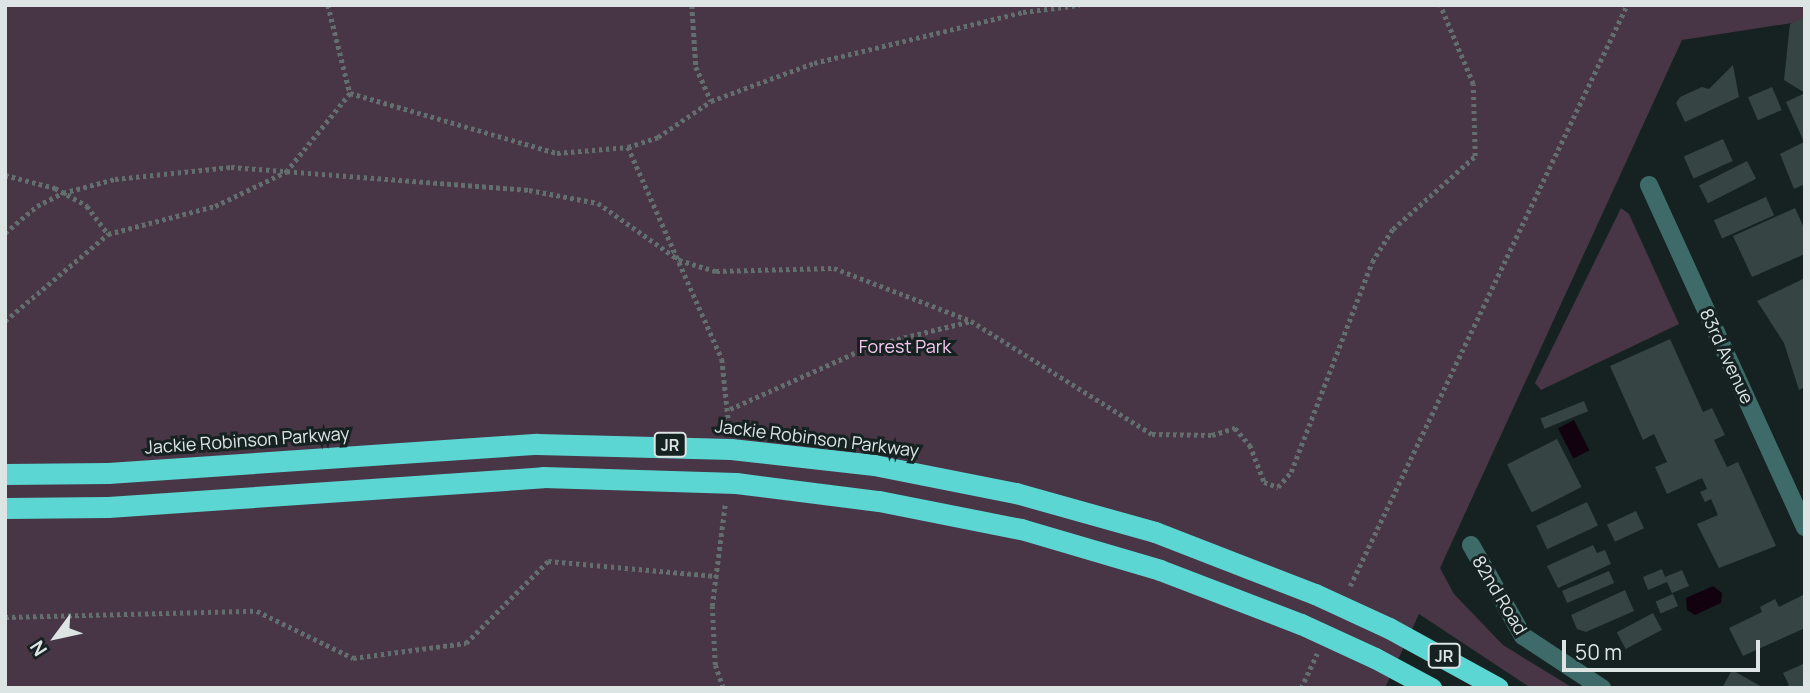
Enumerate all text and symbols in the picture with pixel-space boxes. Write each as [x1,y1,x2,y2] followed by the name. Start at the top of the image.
[1696,305,1758,407] street label: 83rd Avenue
[859,335,951,357] park label: Forest Park
[714,415,920,461] street label: Jackie Robinson Parkway
[144,422,350,458] street label: Jackie Robinson Parkway
[652,432,688,458] road number: JR
[1468,552,1532,638] street label: 82nd Road
[21,602,91,672] north arrow
[1565,626,1763,670] scale bar
[24,636,53,661] text: N
[1575,638,1622,666] text: 50 m
[1426,643,1462,668] road number: JR

